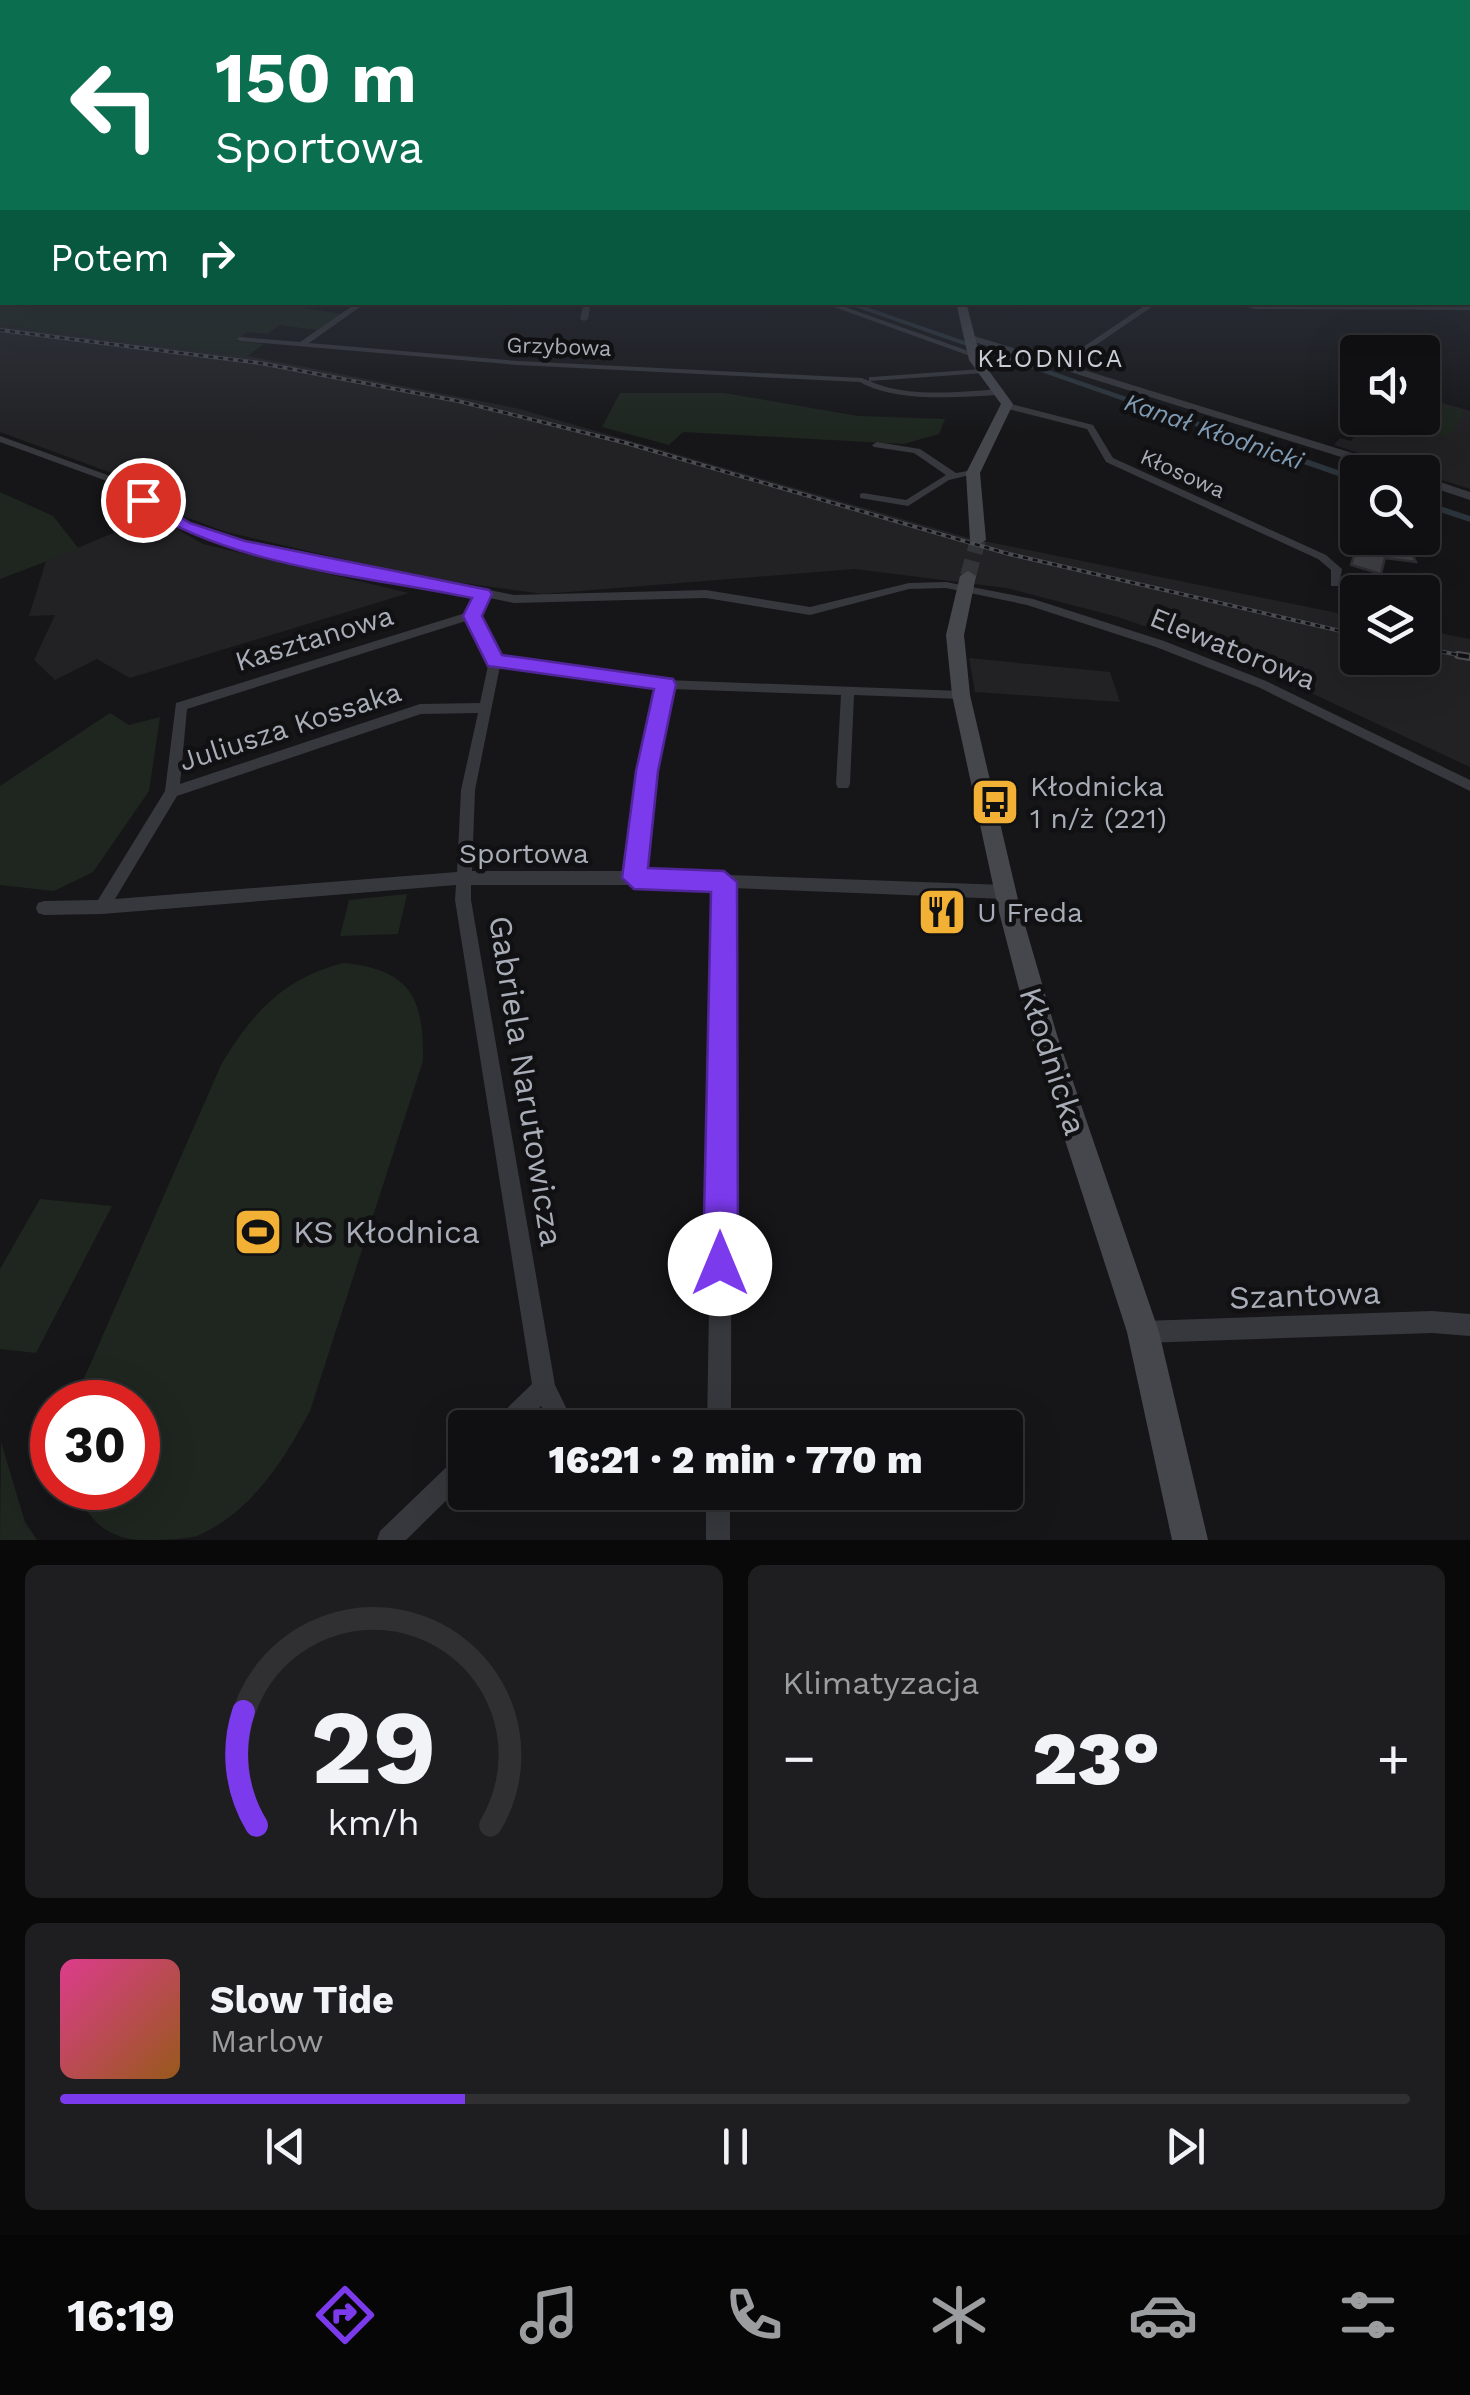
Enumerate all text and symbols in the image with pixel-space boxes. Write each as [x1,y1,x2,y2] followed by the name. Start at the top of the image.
[215,37,417,119] text: 150 m
[50,40,180,170] icon: left
[215,121,424,174] text: Sportowa
[189,230,244,285] icon: right
[50,236,169,280] text: Potem
[506,332,612,361] street label: Grzybowa
[1340,335,1440,675] map controls
[1340,335,1440,435] button: sound
[977,344,1125,373] district label: KŁODNICA
[1121,387,1308,476] water label: Kanał Kłodnicki
[1137,444,1229,503] street label: Kłosowa
[1340,455,1440,555] button: search
[101,458,186,543] pin
[116,473,171,528] icon: arrive
[1340,575,1440,675] button: layers
[231,599,397,678] street label: Kasztanowa
[1145,600,1320,697] street label: Elewatorowa
[175,675,405,778] street label: Juliusza Kossaka
[1030,770,1167,835] place label: Kłodnicka 1 n/ż (221)
[969,776,1021,828] bus stop icon: Kłodnicka 1 n/ż (221)
[459,837,589,870] street label: Sportowa
[916,886,968,938] restaurant icon: U Freda
[977,896,1083,929] place label: U Freda
[481,913,571,1249] street label: Gabriela Narutowicza
[1011,982,1095,1140] street label: Kłodnicka
[232,1206,284,1258] sports icon: KS Kłodnica
[668,1212,772,1316] position arrow
[293,1213,480,1251] place label: KS Kłodnica
[1229,1273,1381,1317] street label: Szantowa
[30,1380,160,1510] speed limit sign: 30
[548,1438,923,1482] text: 16:21 · 2 min · 770 m
[783,1664,979,1702] text: Klimatyzacja
[311,1686,437,1808] text: 29
[1032,1714,1160,1802] text: 23°
[783,1726,816,1790] text: −
[1377,1726,1410,1790] text: +
[328,1802,420,1844] text: km/h
[210,1978,394,2022] text: Slow Tide
[210,2022,324,2060] text: Marlow
[258,2119,313,2174] icon: previous
[708,2119,763,2174] icon: pause
[1158,2119,1213,2174] icon: next
[310,2280,380,2350] icon: directions
[514,2280,584,2350] icon: music
[719,2280,789,2350] icon: phone
[924,2280,994,2350] icon: climate
[1128,2280,1198,2350] icon: car
[1333,2280,1403,2350] icon: filters
[67,2289,175,2342] text: 16:19

